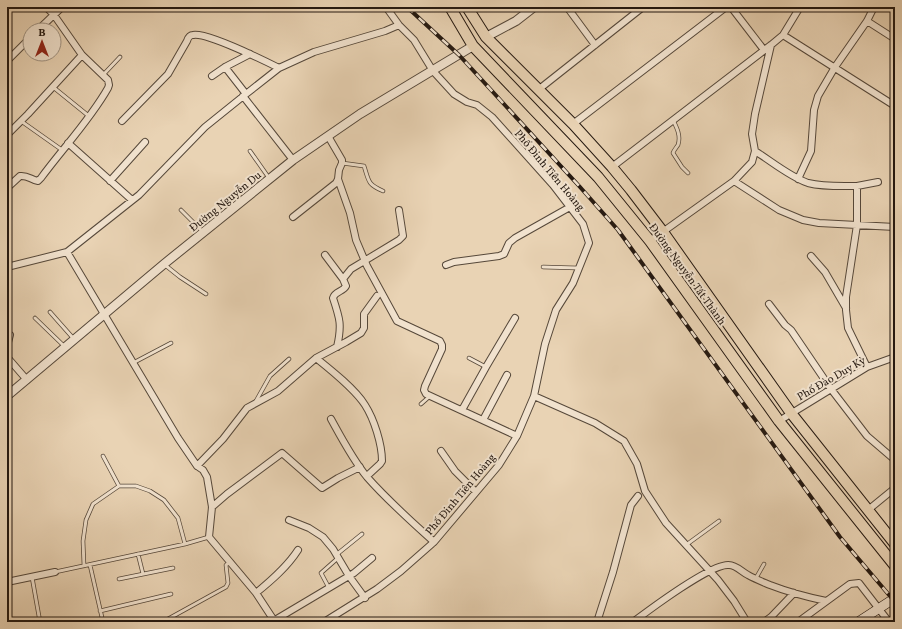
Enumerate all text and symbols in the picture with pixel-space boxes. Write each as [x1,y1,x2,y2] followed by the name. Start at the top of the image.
[22,22,62,62] north arrow
[38,26,46,41] text: B
[510,127,588,215] street label: Phố Đinh Tiên Hoàng
[187,168,265,236] street label: Đường Nguyễn Du
[645,221,729,329] street label: Đường Nguyễn Tất Thành
[795,354,869,405] street label: Phố Đào Duy Kỳ
[423,451,500,539] street label: Phố Đinh Tiên Hoàng

